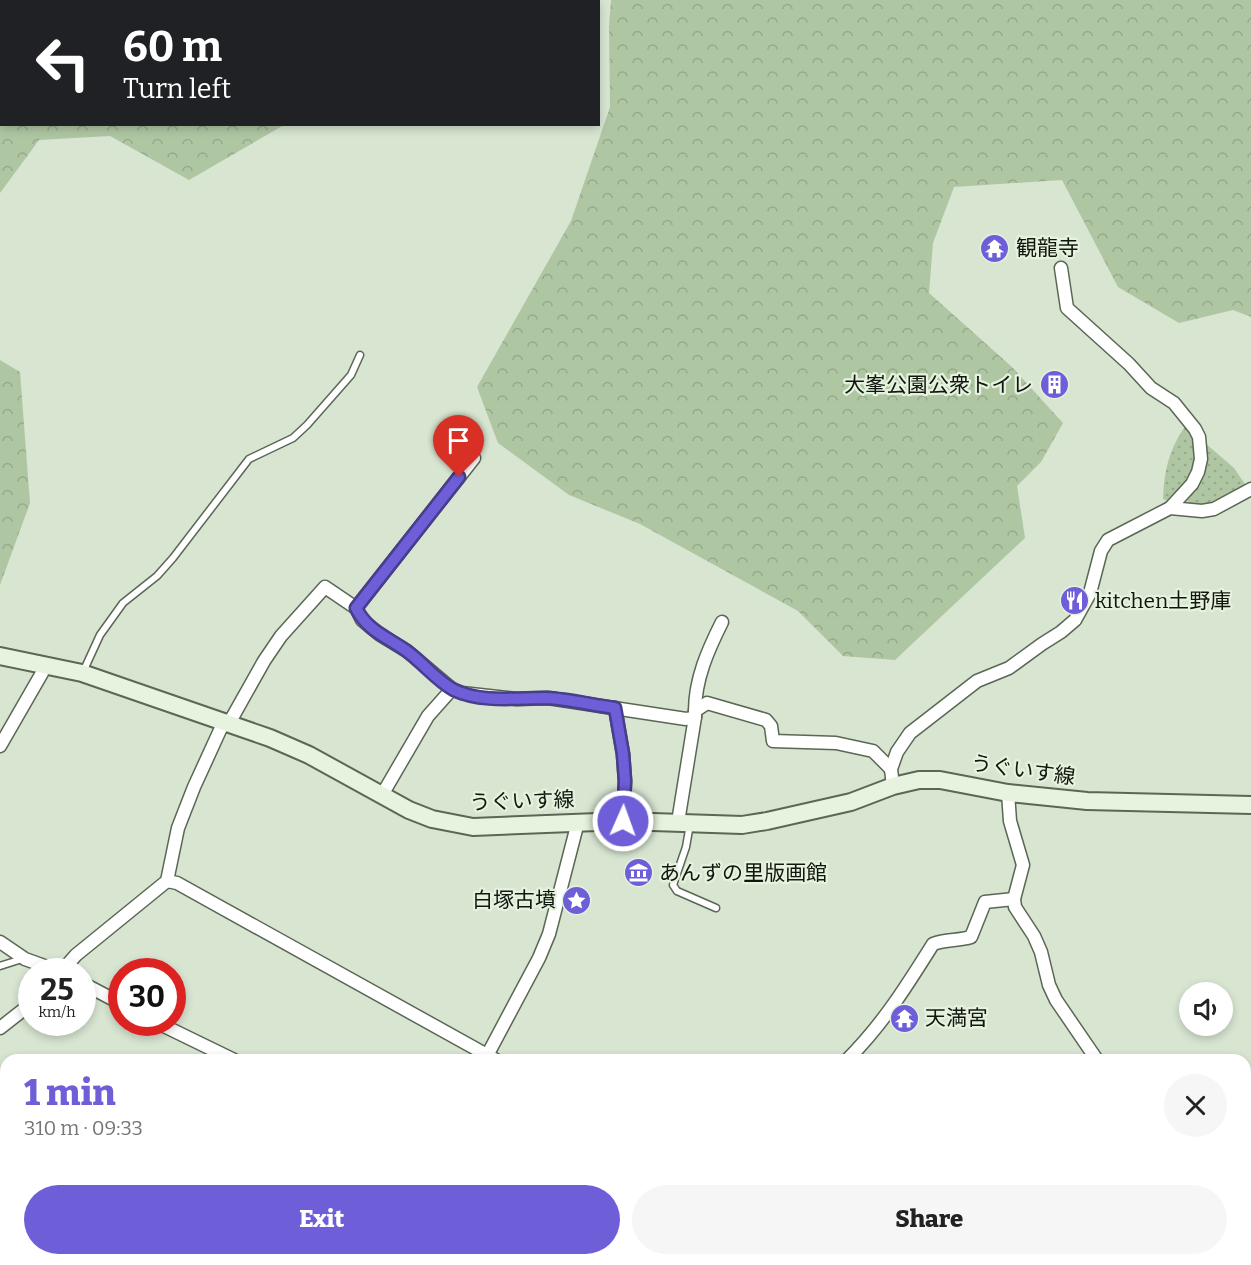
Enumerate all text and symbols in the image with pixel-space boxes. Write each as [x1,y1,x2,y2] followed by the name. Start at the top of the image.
[123,22,222,72] text: 60 m
[24,24,102,102] icon: left
[123,73,231,105] text: Turn left
[979,232,1011,264] temple icon: 観龍寺
[1016,235,1079,261] place label: 観龍寺
[1038,369,1070,401] building icon: 大峯公園公衆トイレ
[844,372,1033,398] place label: 大峯公園公衆トイレ
[433,415,484,477] pin
[442,424,475,457] icon: arrive
[1058,585,1090,617] restaurant icon: kitchen土野庫
[1095,588,1231,614] place label: kitchen土野庫
[969,750,1077,790] street label: うぐいす線
[469,786,575,816] street label: うぐいす線
[591,789,655,853] position arrow
[622,857,654,889] museum icon: あんずの里版画館
[659,860,827,886] place label: あんずの里版画館
[561,884,593,916] place icon: 白塚古墳
[472,887,556,913] place label: 白塚古墳
[108,958,186,1036] speed limit sign: 30
[40,972,74,1008] text: 25
[1179,982,1233,1036] map controls
[1179,982,1233,1036] button: sound
[888,1002,920,1034] temple icon: 天満宮
[38,1003,76,1021] text: km/h
[925,1005,988,1031] place label: 天満宮
[24,1071,116,1115] text: 1 min
[1164,1074,1227,1137] button: close
[24,1116,143,1140] text: 310 m · 09:33
[24,1185,620,1254] button: Exit
[632,1185,1227,1254] button: Share

